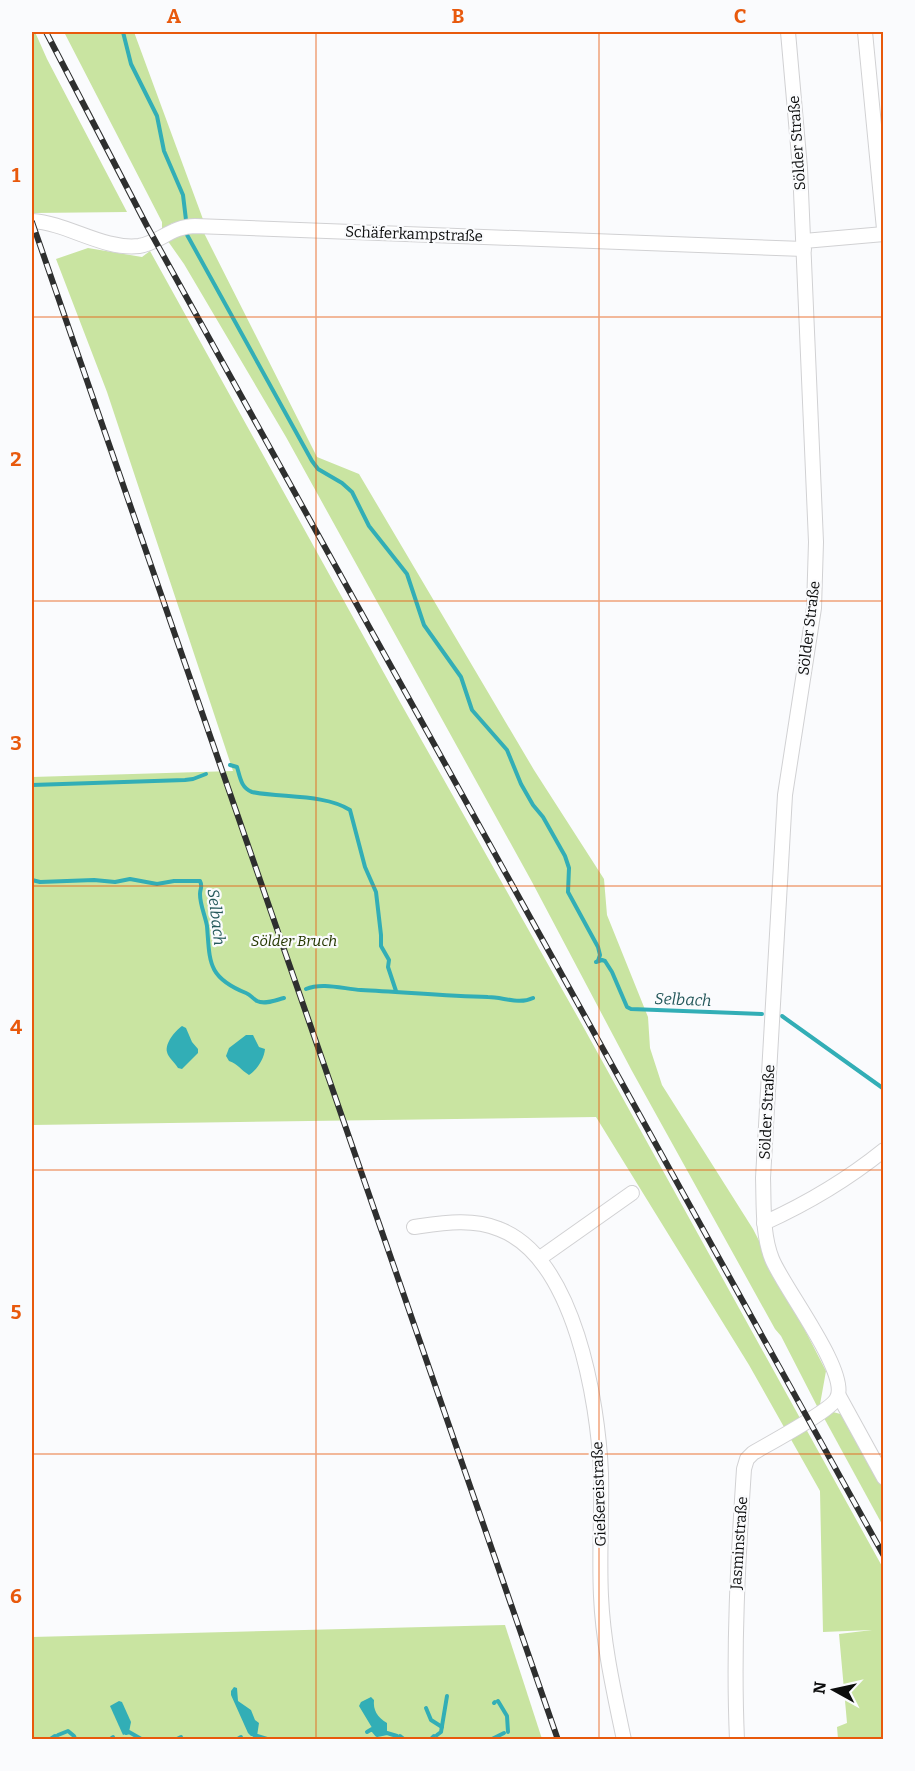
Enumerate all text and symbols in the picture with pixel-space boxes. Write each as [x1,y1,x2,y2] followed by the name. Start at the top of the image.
[167,4,182,28] text: A
[452,4,465,28] text: B
[734,4,746,28] text: C
[785,95,809,191] street label: Sölder Straße
[12,163,21,187] text: 1
[345,223,483,245] street label: Schäferkampstraße
[10,447,22,471] text: 2
[794,580,824,676] street label: Sölder Straße
[10,731,22,755] text: 3
[204,888,229,946] water label: Selbach
[251,932,337,950] park label: Sölder Bruch
[654,989,712,1010] water label: Selbach
[10,1015,22,1039] text: 4
[756,1064,778,1160] street label: Sölder Straße
[11,1300,22,1324] text: 5
[588,1441,610,1547] street label: Gießereistraße
[727,1496,751,1591] street label: Jasminstraße
[10,1584,22,1608] text: 6
[804,1660,864,1720] north arrow
[809,1681,830,1695] text: N

